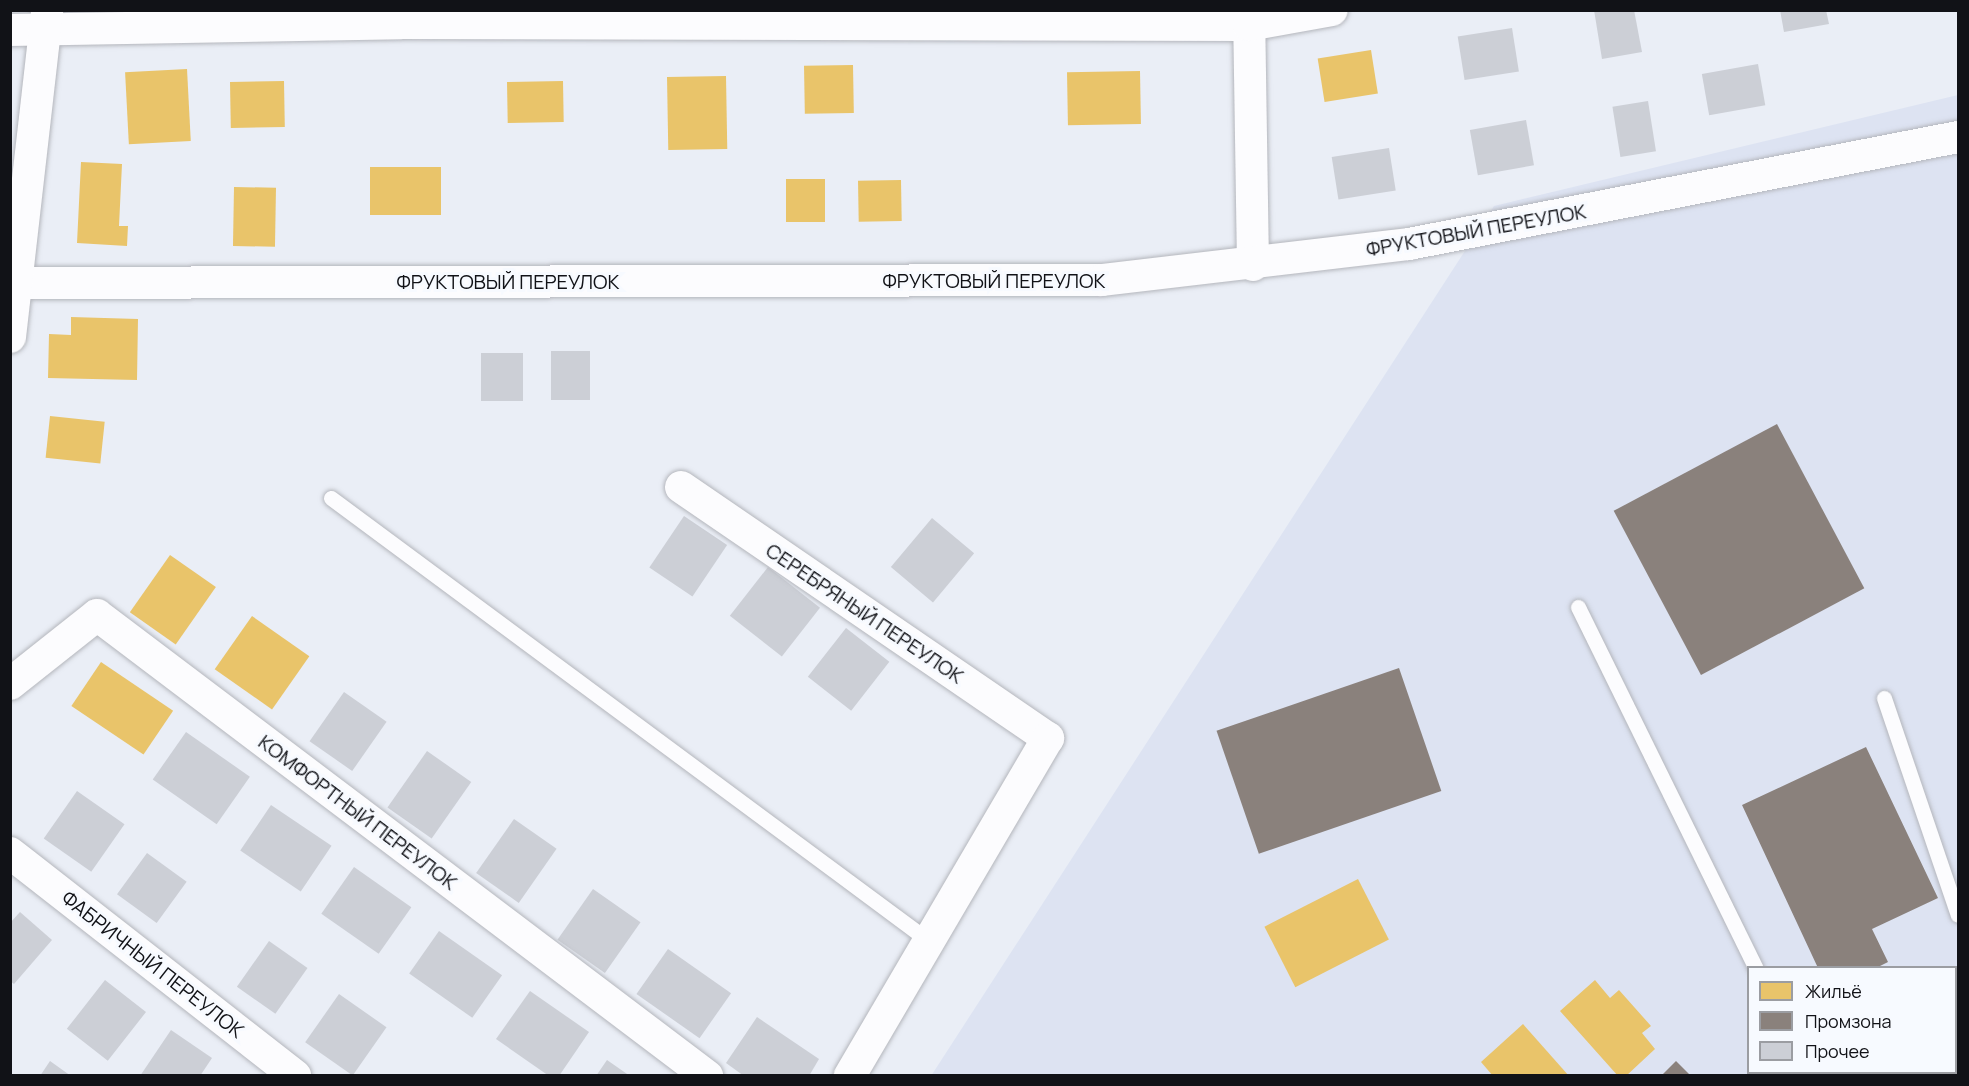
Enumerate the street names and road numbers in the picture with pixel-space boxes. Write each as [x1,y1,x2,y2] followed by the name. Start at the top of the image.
[1364,199,1588,261] street label: ФРУКТОВЫЙ ПЕРЕУЛОК
[883,268,1105,292] street label: ФРУКТОВЫЙ ПЕРЕУЛОК
[397,269,619,293] street label: ФРУКТОВЫЙ ПЕРЕУЛОК
[762,538,968,688] street label: СЕРЕБРЯНЫЙ ПЕРЕУЛОК
[254,729,462,895] street label: КОМФОРТНЫЙ ПЕРЕУЛОК
[57,885,249,1043] street label: ФАБРИЧНЫЙ ПЕРЕУЛОК

